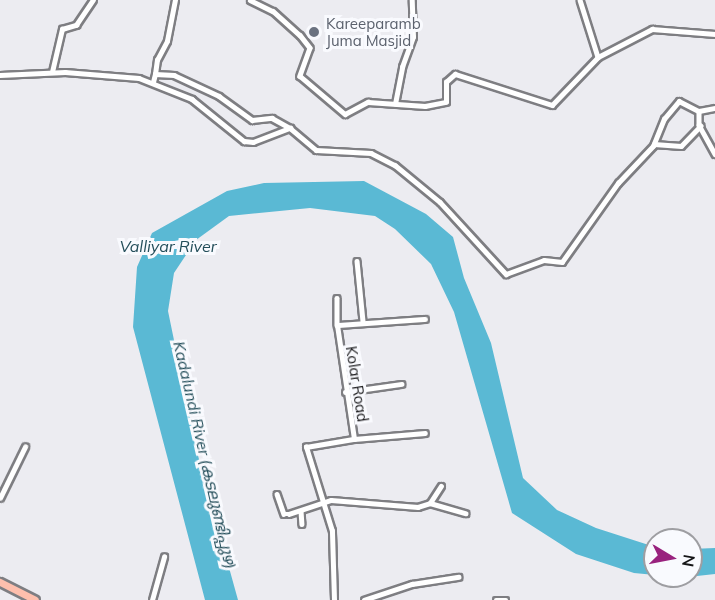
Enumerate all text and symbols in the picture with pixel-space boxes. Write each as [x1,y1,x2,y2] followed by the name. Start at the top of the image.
[326,14,421,49] place label: Kareeparamb Juma Masjid
[307,25,321,39] marker: Kareeparamb Juma Masjid
[120,236,216,256] water label: Valliyar River
[169,339,241,571] water label: Kadalundi River (കടലുണ്ടിപ്പുഴ)
[342,345,372,423] street label: Kolar Road
[643,528,703,588] north arrow
[678,553,700,568] text: N

